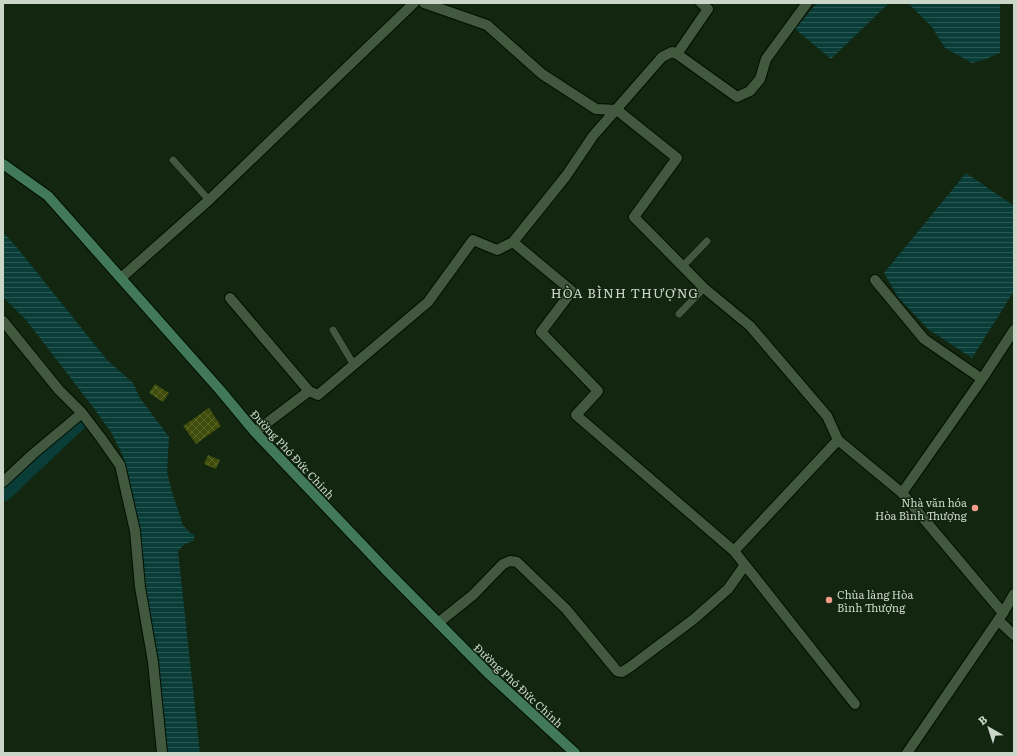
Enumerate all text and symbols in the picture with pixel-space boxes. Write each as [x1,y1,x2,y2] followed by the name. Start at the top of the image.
[551,283,699,302] district label: HÒA BÌNH THƯỢNG
[247,406,339,502] street label: Đường Phó Đức Chính
[875,494,968,523] place label: Nhà văn hóa Hòa Bình Thượng
[970,503,980,513] marker: Nhà văn hóa Hòa Bình Thượng
[837,586,913,615] place label: Chùa làng Hòa Bình Thượng
[824,595,834,605] marker: Chùa làng Hòa Bình Thượng
[471,639,567,731] street label: Đường Phó Đức Chính
[969,708,1009,748] north arrow
[974,711,990,728] text: B

